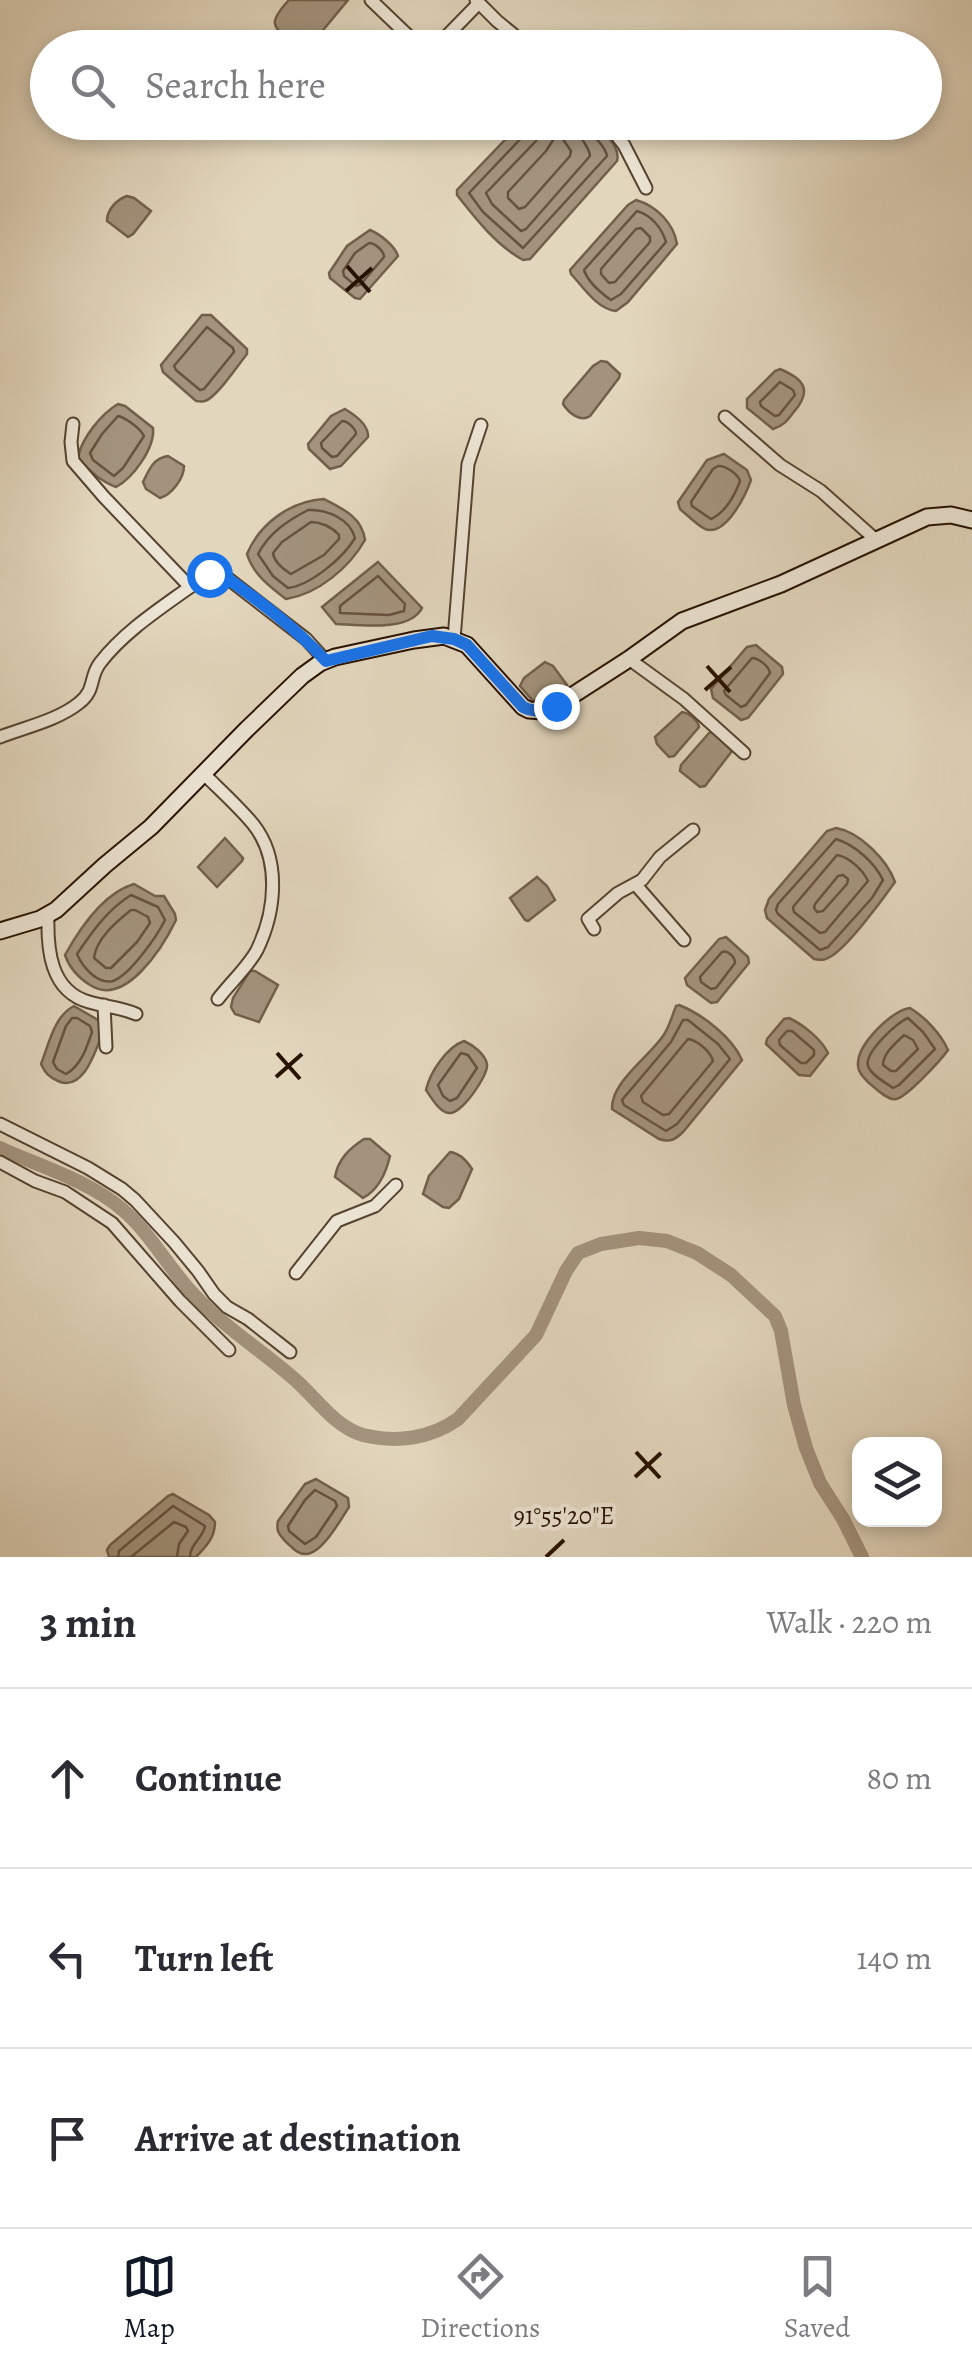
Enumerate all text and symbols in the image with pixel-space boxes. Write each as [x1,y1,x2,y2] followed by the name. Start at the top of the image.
[30,30,942,140] search box
[65,58,120,113] icon: search
[145,59,326,111] text: Search here
[187,552,233,598] route start
[534,684,580,730] route end
[852,1437,942,1527] map controls
[852,1437,942,1527] button: layers
[514,1499,614,1533] text: 91°55'20"E
[40,1594,136,1651] text: 3 min
[767,1600,932,1644] text: Walk · 220 m
[40,1751,95,1806] icon: ahead
[135,1752,282,1804] text: Continue
[866,1756,932,1800] text: 80 m
[40,1931,95,1986] icon: left
[135,1932,274,1984] text: Turn left
[857,1936,932,1980] text: 140 m
[40,2111,95,2166] icon: arrive
[135,2112,461,2164] text: Arrive at destination
[122,2249,177,2347] tab: Map
[420,2249,540,2347] tab: Directions
[784,2249,850,2347] tab: Saved

